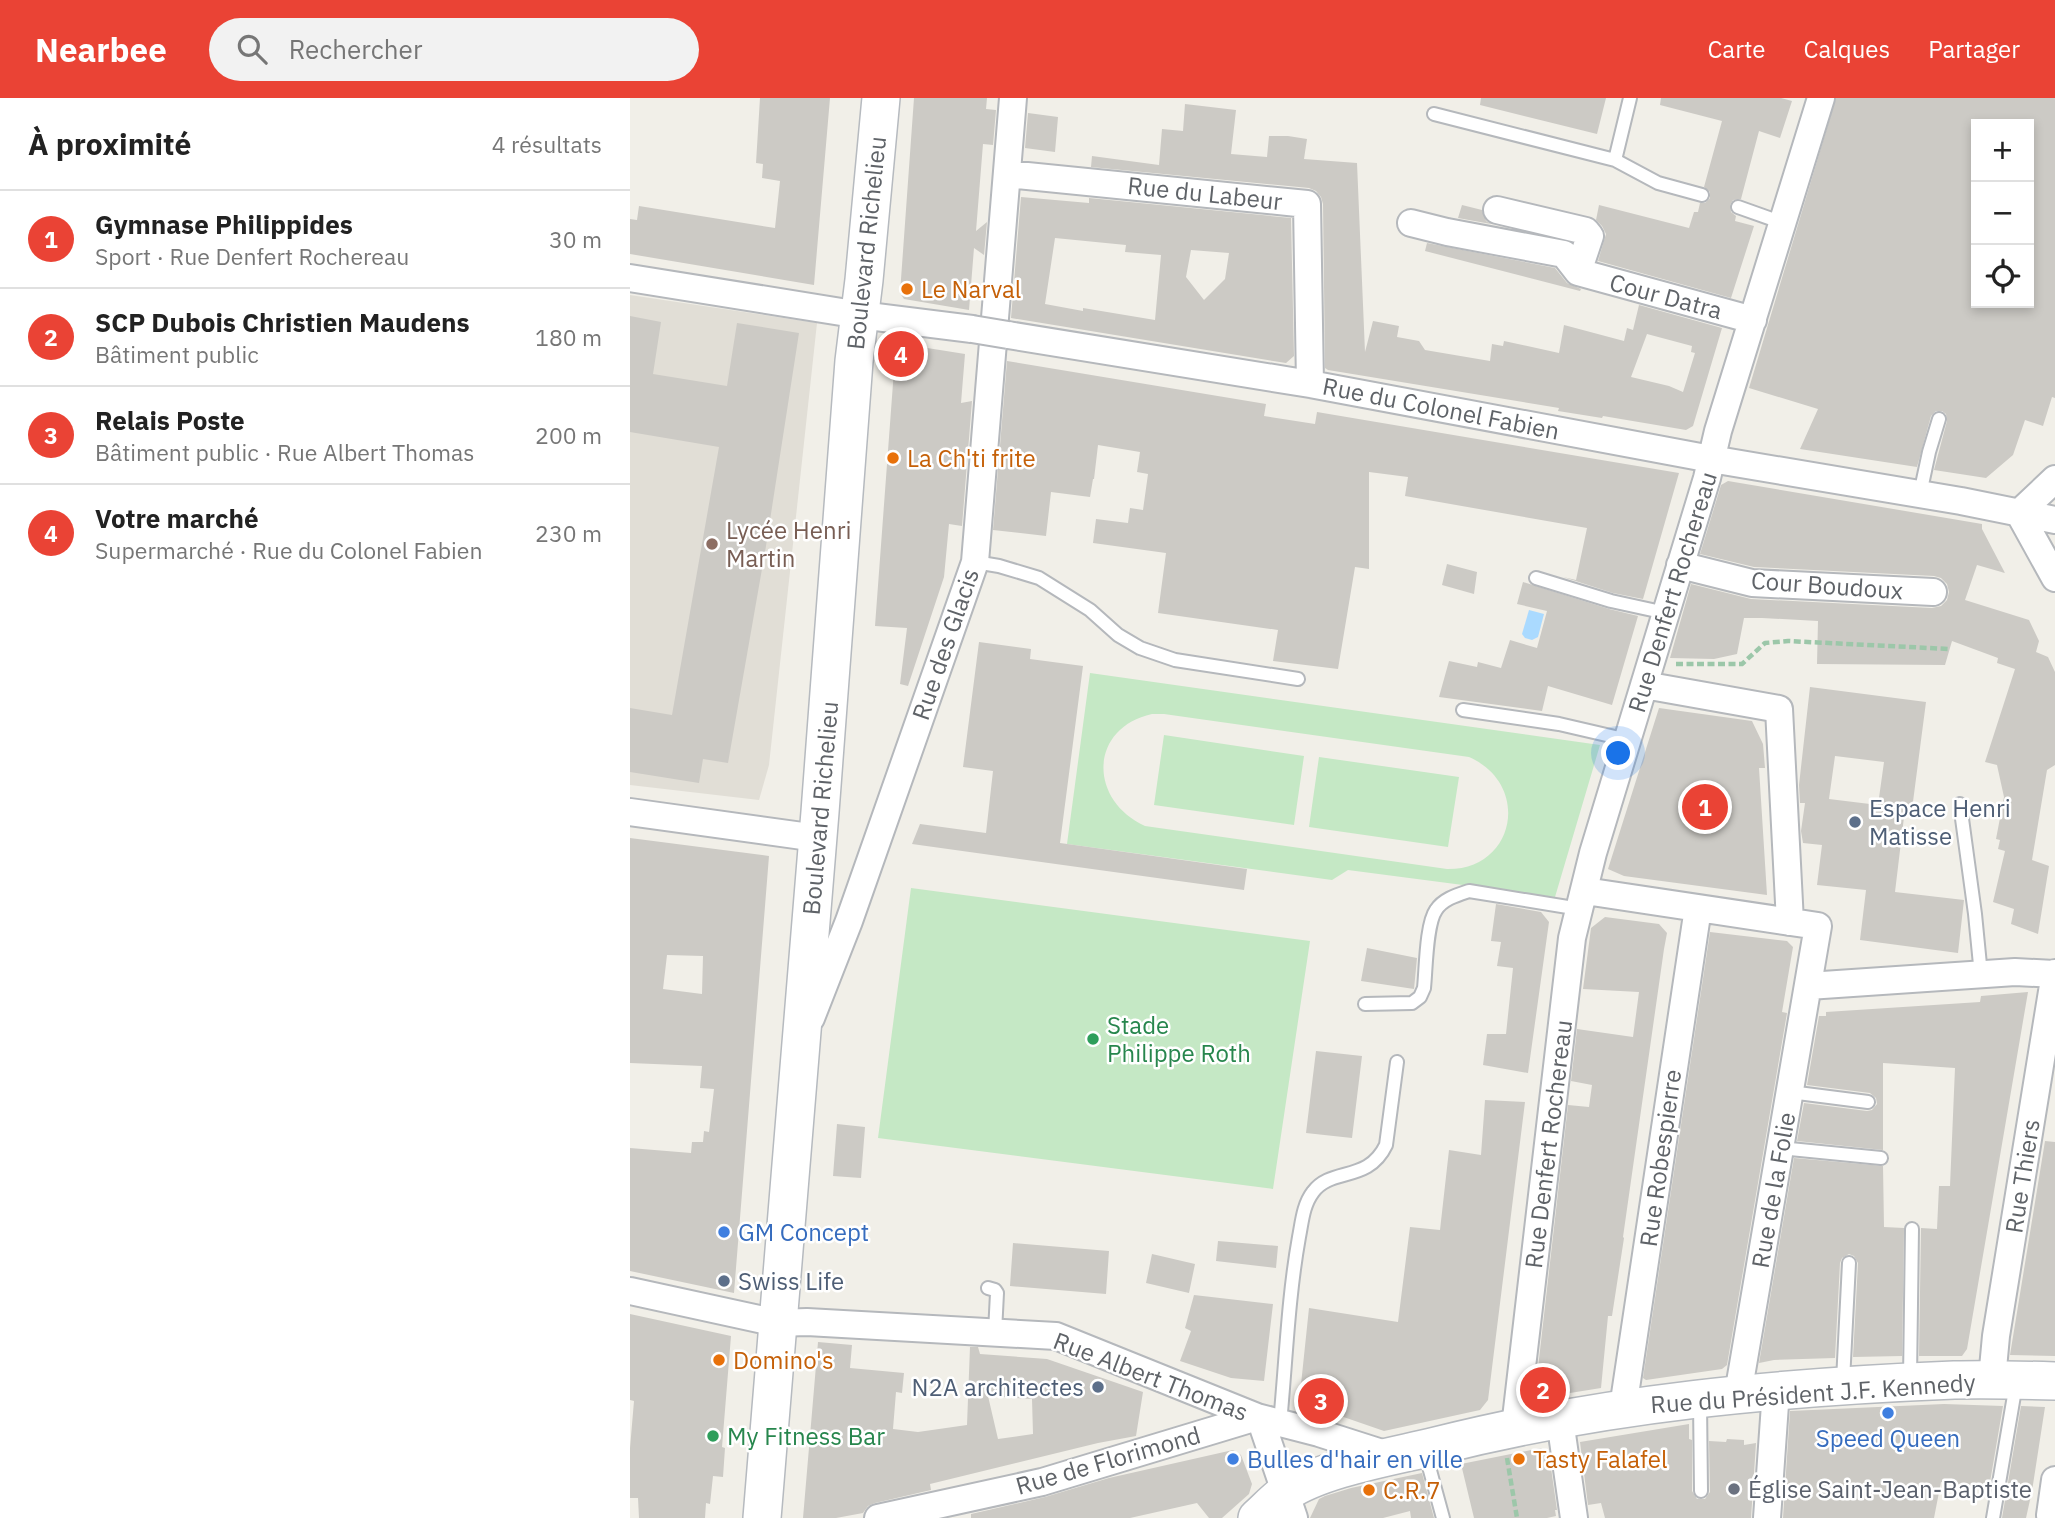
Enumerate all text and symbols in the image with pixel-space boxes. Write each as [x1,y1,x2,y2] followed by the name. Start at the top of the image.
[209,18,699,81] search box
[35,28,167,71] text: Nearbee
[233,30,271,68] icon: search
[289,32,422,66] text: Rechercher
[1707,33,1766,65] text: Carte
[1804,33,1890,65] text: Calques
[1928,33,2020,65] text: Partager
[1971,119,2034,308] map controls
[1971,119,2034,182] button: +
[28,124,191,163] text: À proximité
[492,129,602,159] text: 4 résultats
[839,135,893,351] street label: Boulevard Richelieu
[1126,169,1284,217] street label: Rue du Labeur
[1971,182,2034,245] button: −
[95,207,353,241] text: Gymnase Philippides
[44,224,58,254] text: 1
[549,224,602,254] text: 30 m
[95,241,409,271] text: Sport · Rue Denfert Rochereau
[1971,245,2034,308] button: locate
[1606,266,1726,326] street label: Cour Datra
[921,273,1021,305] place label: Le Narval
[899,281,915,297] marker: Le Narval
[95,305,470,339] text: SCP Dubois Christien Maudens
[44,322,58,352] text: 2
[535,322,602,352] text: 180 m
[878,328,924,380] pin: 4
[95,339,259,369] text: Bâtiment public
[1320,369,1562,447] street label: Rue du Colonel Fabien
[95,403,245,437] text: Relais Poste
[44,420,58,450] text: 3
[535,420,602,450] text: 200 m
[95,437,475,467] text: Bâtiment public · Rue Albert Thomas
[907,442,1036,474] place label: La Ch'ti frite
[885,450,901,466] marker: La Ch'ti frite
[1620,468,1724,716] street label: Rue Denfert Rochereau
[95,501,259,535] text: Votre marché
[726,514,851,574] place label: Lycée Henri Martin
[44,518,58,548] text: 4
[535,518,602,548] text: 230 m
[95,535,482,565] text: Supermarché · Rue du Colonel Fabien
[704,536,720,552] marker: Lycée Henri Martin
[904,564,986,724] street label: Rue des Glacis
[1750,564,1904,606] street label: Cour Boudoux
[795,700,845,916] street label: Boulevard Richelieu
[1601,736,1635,770] your location
[1682,781,1728,833] pin: 1
[1869,792,2011,852] place label: Espace Henri Matisse
[1847,814,1863,830] marker: Espace Henri Matisse
[1107,1009,1251,1069] place label: Stade Philippe Roth
[1517,1018,1579,1270] street label: Rue Denfert Rochereau
[1085,1031,1101,1047] marker: Stade Philippe Roth
[1632,1067,1688,1249] street label: Rue Robespierre
[1744,1110,1802,1270] street label: Rue de la Folie
[1997,1117,2047,1235] street label: Rue Thiers
[738,1216,869,1248] place label: GM Concept
[716,1224,732,1240] marker: GM Concept
[738,1265,844,1297] place label: Swiss Life
[716,1273,732,1289] marker: Swiss Life
[1049,1324,1253,1428] street label: Rue Albert Thomas
[733,1344,834,1376] place label: Domino's
[711,1352,727,1368] marker: Domino's
[1520,1364,1566,1416] pin: 2
[1649,1366,1977,1420] street label: Rue du Président J.F. Kennedy
[912,1371,1084,1403] place label: N2A architectes
[1298,1375,1344,1427] pin: 3
[1090,1379,1106,1395] marker: N2A architectes
[1880,1405,1896,1421] marker: Speed Queen
[1012,1418,1204,1502] street label: Rue de Florimond
[727,1420,885,1452] place label: My Fitness Bar
[1816,1422,1960,1454] place label: Speed Queen
[705,1428,721,1444] marker: My Fitness Bar
[1247,1443,1463,1475] place label: Bulles d'hair en ville
[1533,1443,1667,1475] place label: Tasty Falafel
[1225,1451,1241,1467] marker: Bulles d'hair en ville
[1511,1451,1527,1467] marker: Tasty Falafel
[1748,1473,2032,1505] place label: Église Saint-Jean-Baptiste
[1383,1474,1441,1506] place label: C.R.7
[1726,1481,1742,1497] marker: Église Saint-Jean-Baptiste
[1361,1482,1377,1498] marker: C.R.7

